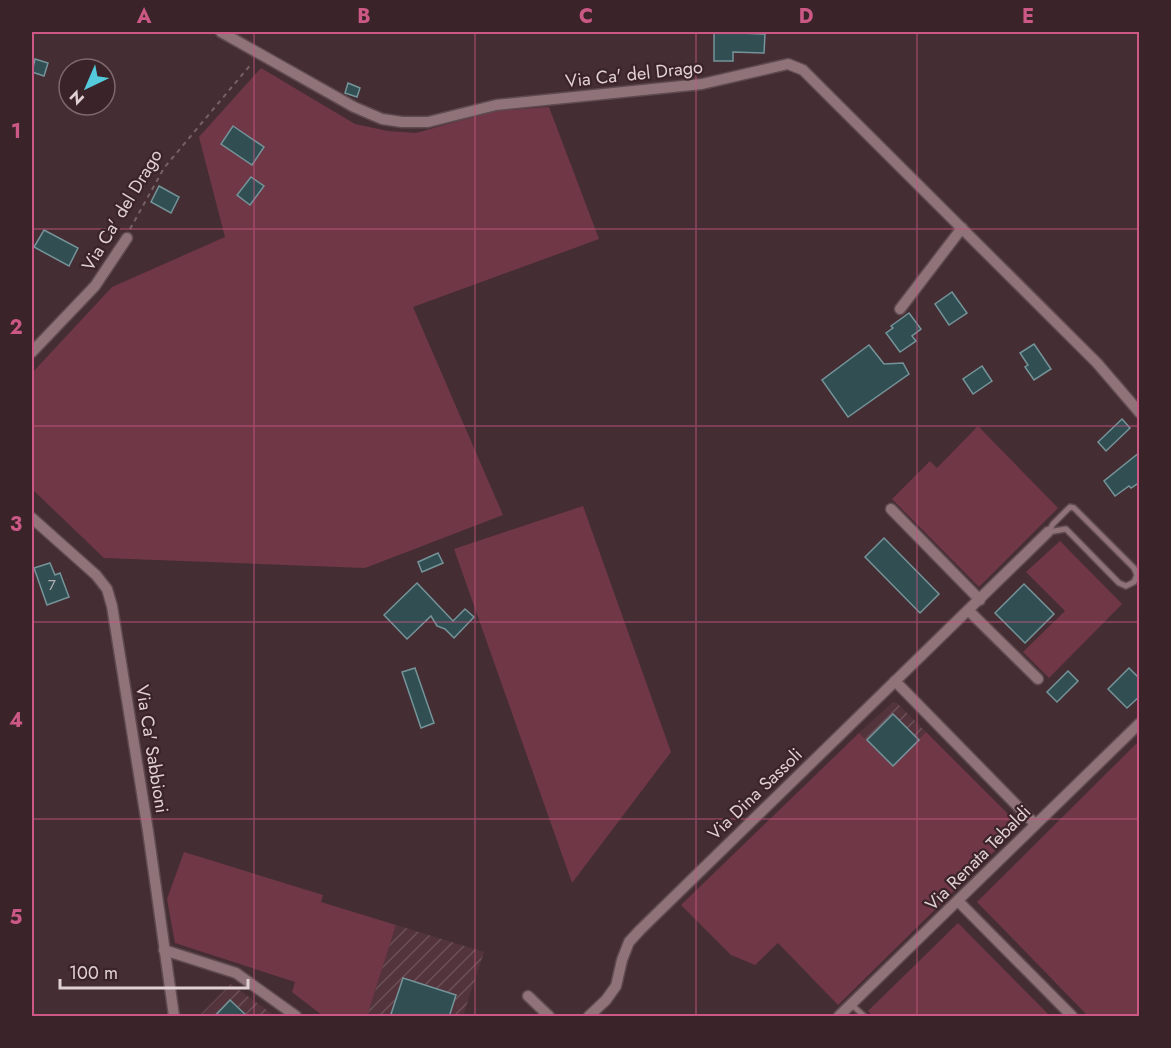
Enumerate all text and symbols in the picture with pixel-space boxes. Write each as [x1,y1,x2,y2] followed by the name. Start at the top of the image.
[136,2,152,31] text: A
[357,2,371,31] text: B
[579,2,593,31] text: C
[799,2,813,31] text: D
[1022,2,1034,31] text: E
[564,54,704,94] street label: Via Ca' del Drago
[57,57,117,117] north arrow
[64,85,89,110] text: N
[11,117,21,146] text: 1
[75,144,169,276] street label: Via Ca' del Drago
[9,313,23,342] text: 2
[10,510,22,539] text: 3
[48,574,56,596] house number: 7
[129,683,175,815] street label: Via Ca' Sabbioni
[9,706,23,735] text: 4
[702,742,808,846] street label: Via Dina Sassoli
[919,799,1037,917] street label: Via Renata Tebaldi
[10,903,23,932] text: 5
[60,952,248,990] scale bar
[69,960,118,986] text: 100 m

